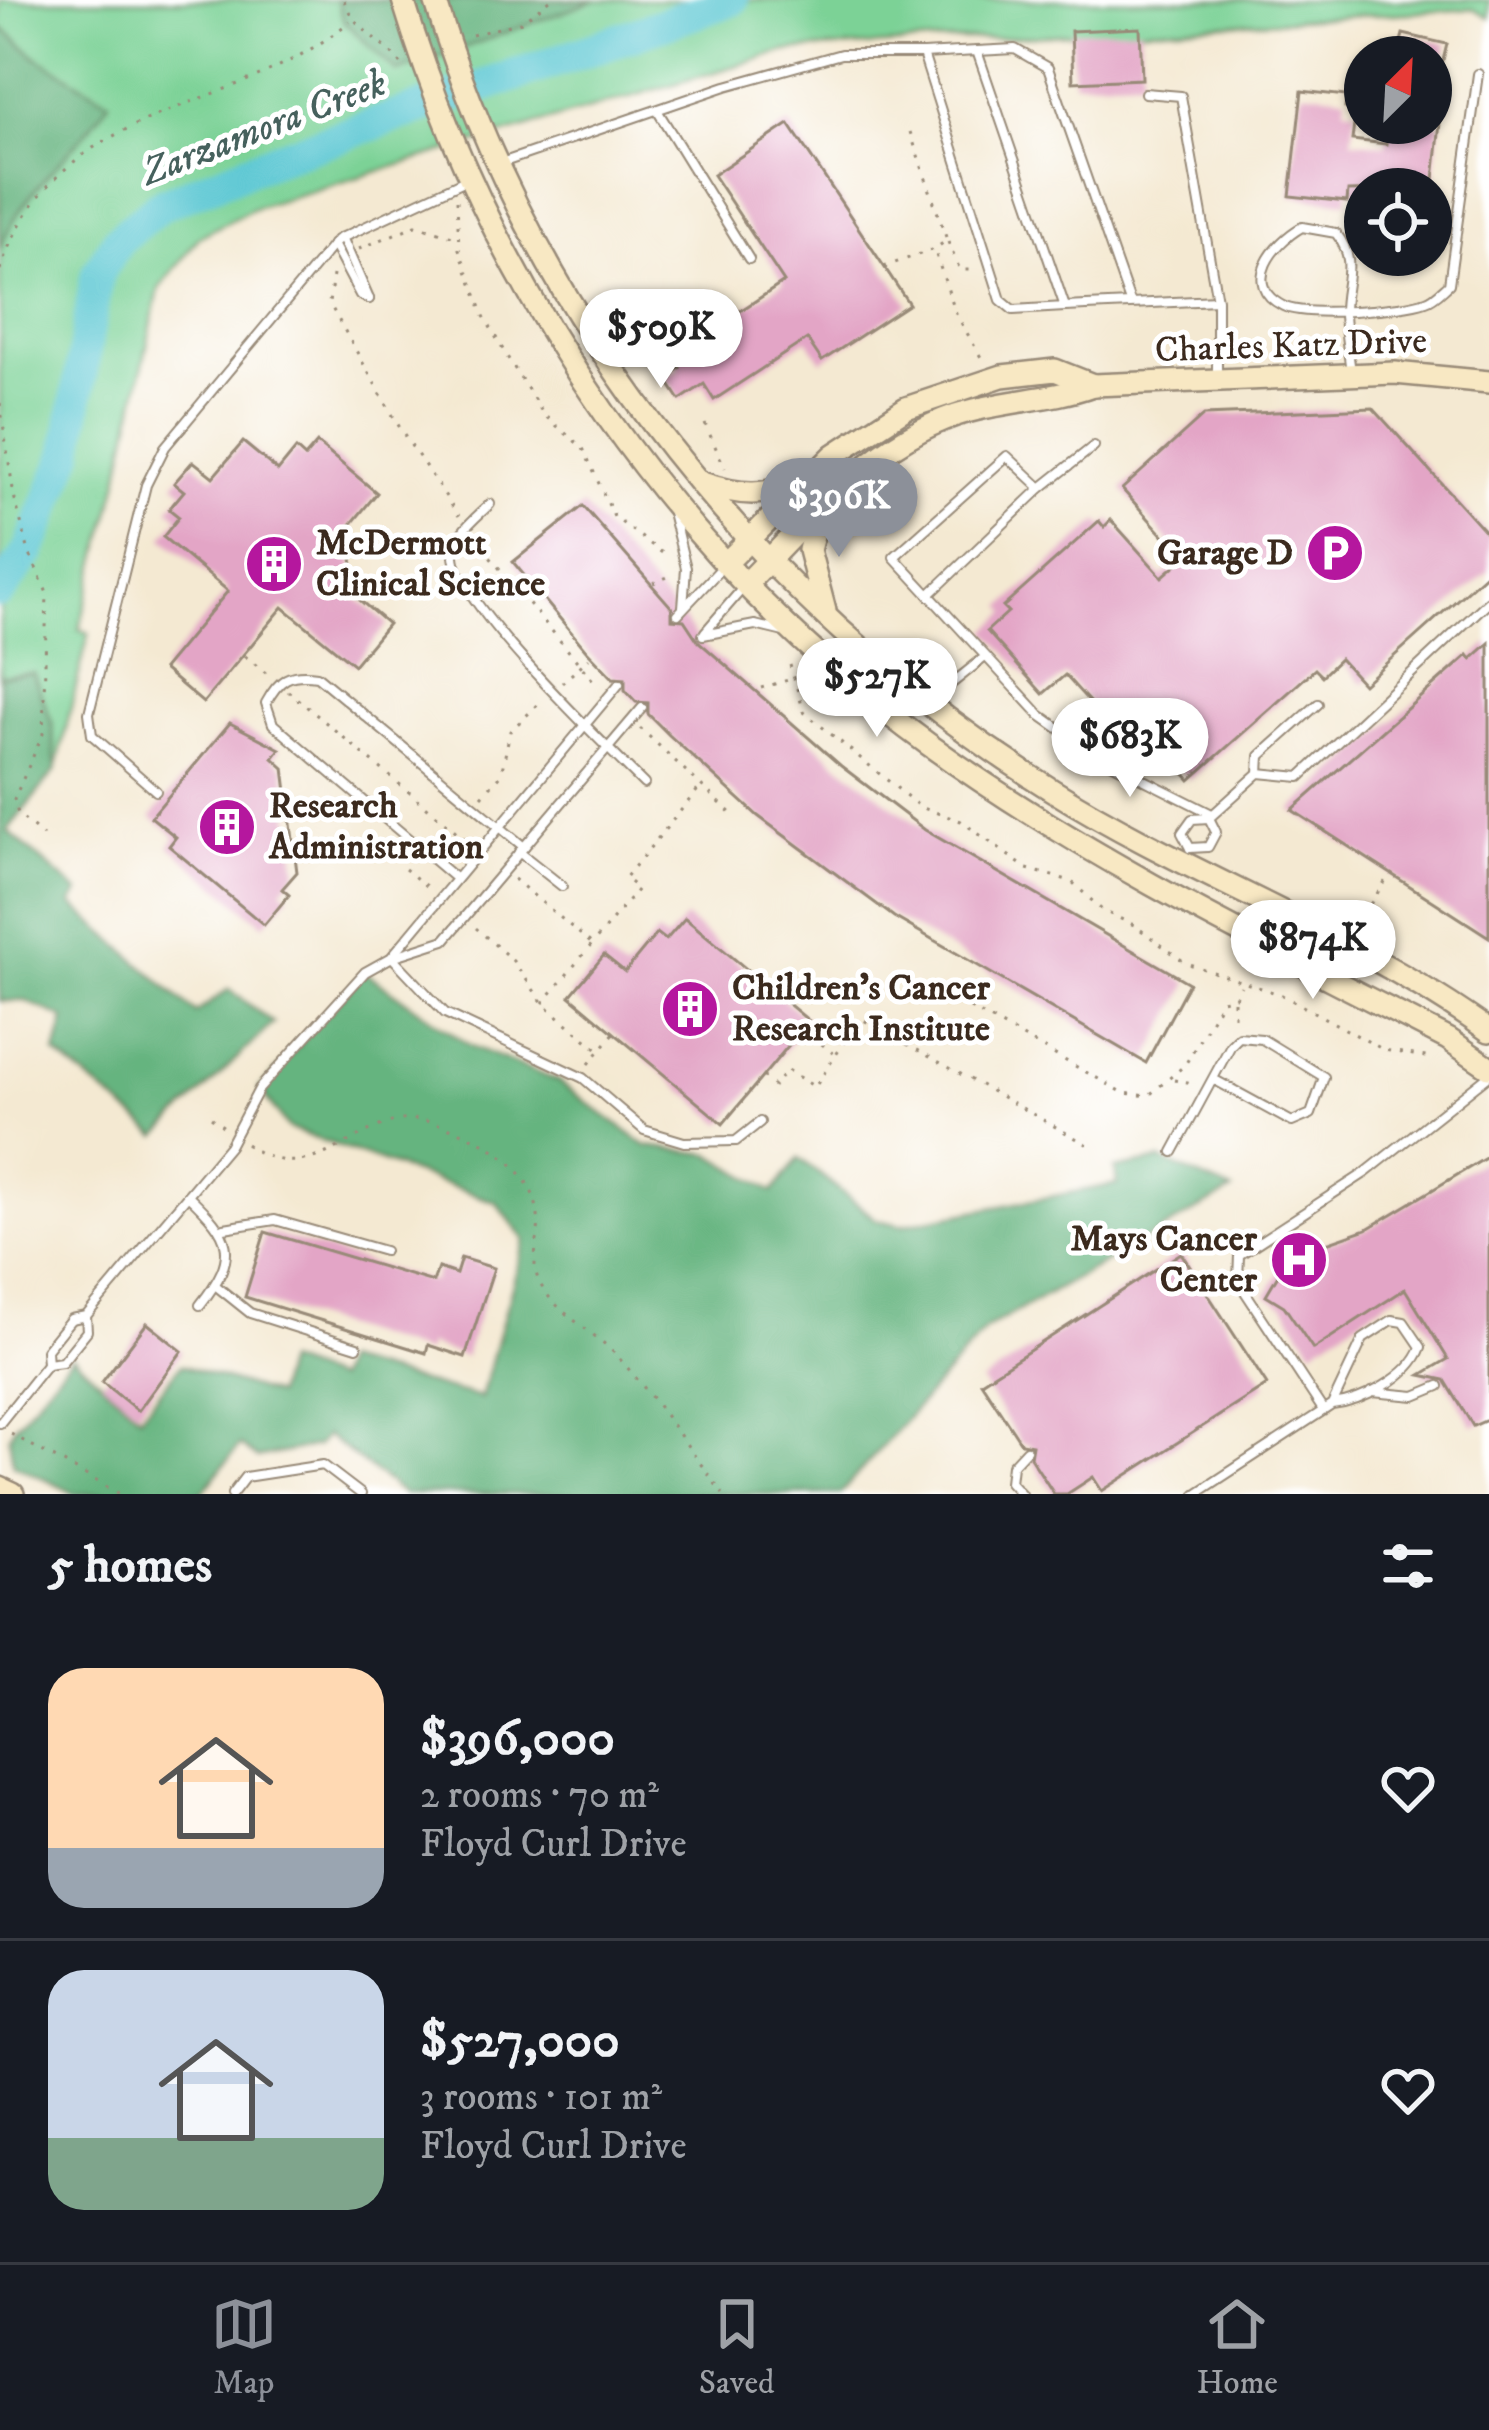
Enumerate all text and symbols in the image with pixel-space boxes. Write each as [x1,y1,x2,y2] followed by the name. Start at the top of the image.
[1344,36,1452,144] north arrow
[1344,36,1452,276] map controls
[133,59,394,198] water label: Zarzamora Creek
[1344,168,1452,276] button: locate
[577,289,745,391] pin: $509K
[607,303,715,352] text: $509K
[1154,319,1428,373] street label: Charles Katz Drive
[755,458,923,560] pin: $396K
[788,472,890,521] text: $396K
[316,521,545,607] place label: McDermott Clinical Science
[1304,522,1366,584] parking icon: Garage D
[1157,531,1293,576] place label: Garage D
[243,533,305,595] building icon: McDermott Clinical Science
[793,638,961,740] pin: $527K
[824,652,930,701] text: $527K
[1046,698,1214,800] pin: $683K
[1078,712,1182,761] text: $683K
[268,784,484,870] place label: Research Administration
[196,796,258,858] building icon: Research Administration
[1229,900,1397,1002] pin: $874K
[1258,914,1368,963] text: $874K
[732,966,990,1052] place label: Children's Cancer Research Institute
[659,978,721,1040] building icon: Children's Cancer Research Institute
[1070,1217,1258,1303] place label: Mays Cancer Center
[1268,1229,1330,1291] hospital icon: Mays Cancer Center
[1375,1533,1441,1599] icon: filters
[48,1534,212,1598] text: 5 homes
[420,1707,615,1771] text: $396,000
[144,1716,288,1860] icon: home
[1375,1755,1441,1821] icon: heart
[420,1771,659,1820] text: 2 rooms · 70 m²
[420,1820,687,1869] text: Floyd Curl Drive
[420,2009,620,2073] text: $527,000
[144,2018,288,2162] icon: home
[1375,2057,1441,2123] icon: heart
[420,2073,662,2122] text: 3 rooms · 101 m²
[420,2122,687,2171] text: Floyd Curl Drive
[211,2291,277,2404] tab: Map
[699,2291,775,2404] tab: Saved
[1196,2291,1278,2404] tab: Home

